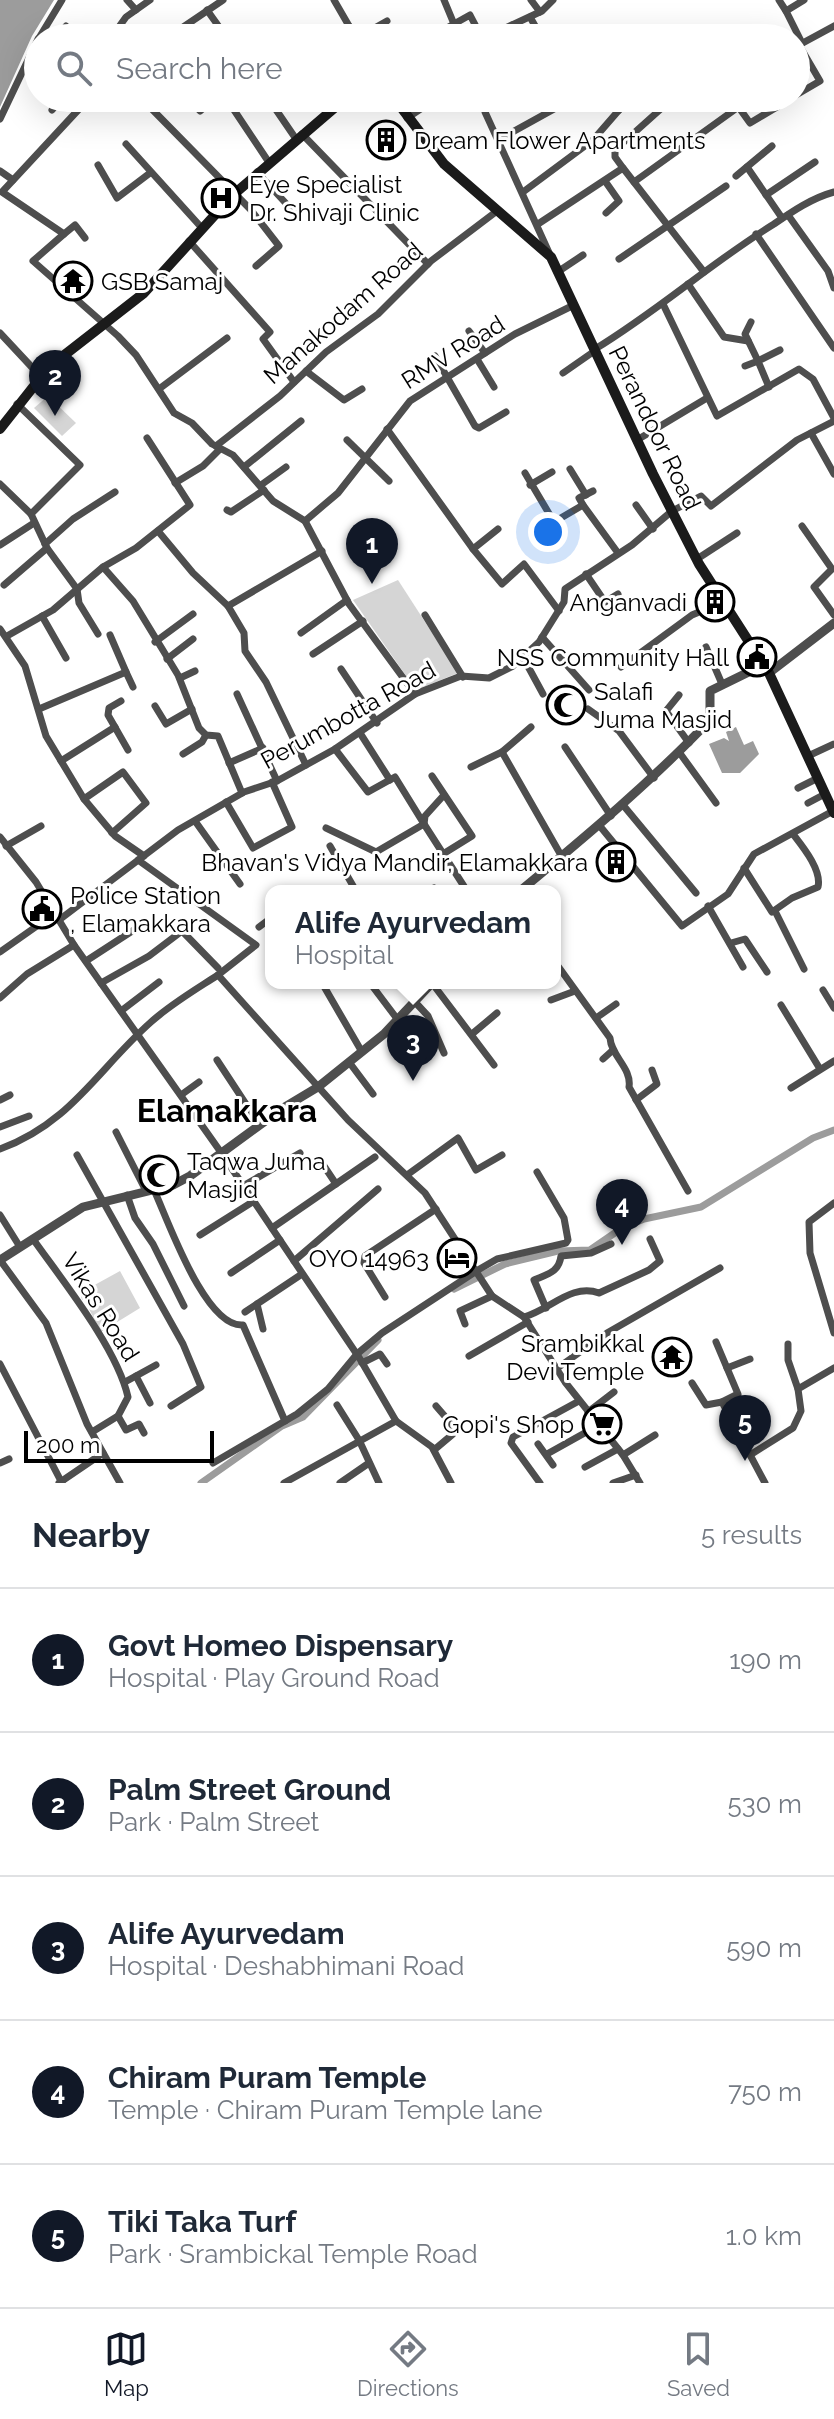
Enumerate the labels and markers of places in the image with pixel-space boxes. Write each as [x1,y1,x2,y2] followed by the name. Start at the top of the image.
[365,119,407,161] building icon: Dream Flower Apartments
[414,126,706,155] place label: Dream Flower Apartments
[249,170,420,227] place label: Eye Specialist Dr. Shivaji Clinic
[200,177,242,219] hospital icon: Eye Specialist Dr. Shivaji Clinic
[52,260,94,302] temple icon: GSB Samaj
[101,267,223,296] place label: GSB Samaj
[29,350,81,416] pin: 2
[346,518,398,584] pin: 1
[694,581,736,623] building icon: Anganvadi
[569,588,687,617] place label: Anganvadi
[736,636,778,678] public building icon: NSS Community Hall
[497,643,729,672] place label: NSS Community Hall
[594,677,732,734] place label: Salafi Juma Masjid
[545,684,587,726] mosque icon: Salafi Juma Masjid
[595,841,637,883] building icon: Bhavan's Vidya Mandir, Elamakkara
[201,848,588,877] place label: Bhavan's Vidya Mandir, Elamakkara
[70,881,221,938] place label: Police Station , Elamakkara
[21,888,63,930] public building icon: Police Station , Elamakkara
[387,1015,439,1081] pin: 3
[187,1147,326,1204] place label: Taqwa Juma Masjid
[138,1154,180,1196] mosque icon: Taqwa Juma Masjid
[596,1179,648,1245] pin: 4
[436,1237,478,1279] hotel icon: OYO 14963
[309,1244,429,1273] place label: OYO 14963
[506,1329,644,1386] place label: Srambikkal Devi Temple
[651,1336,693,1378] temple icon: Srambikkal Devi Temple
[719,1395,771,1461] pin: 5
[581,1403,623,1445] supermarket icon: Gopi's Shop
[443,1410,574,1439] place label: Gopi's Shop

